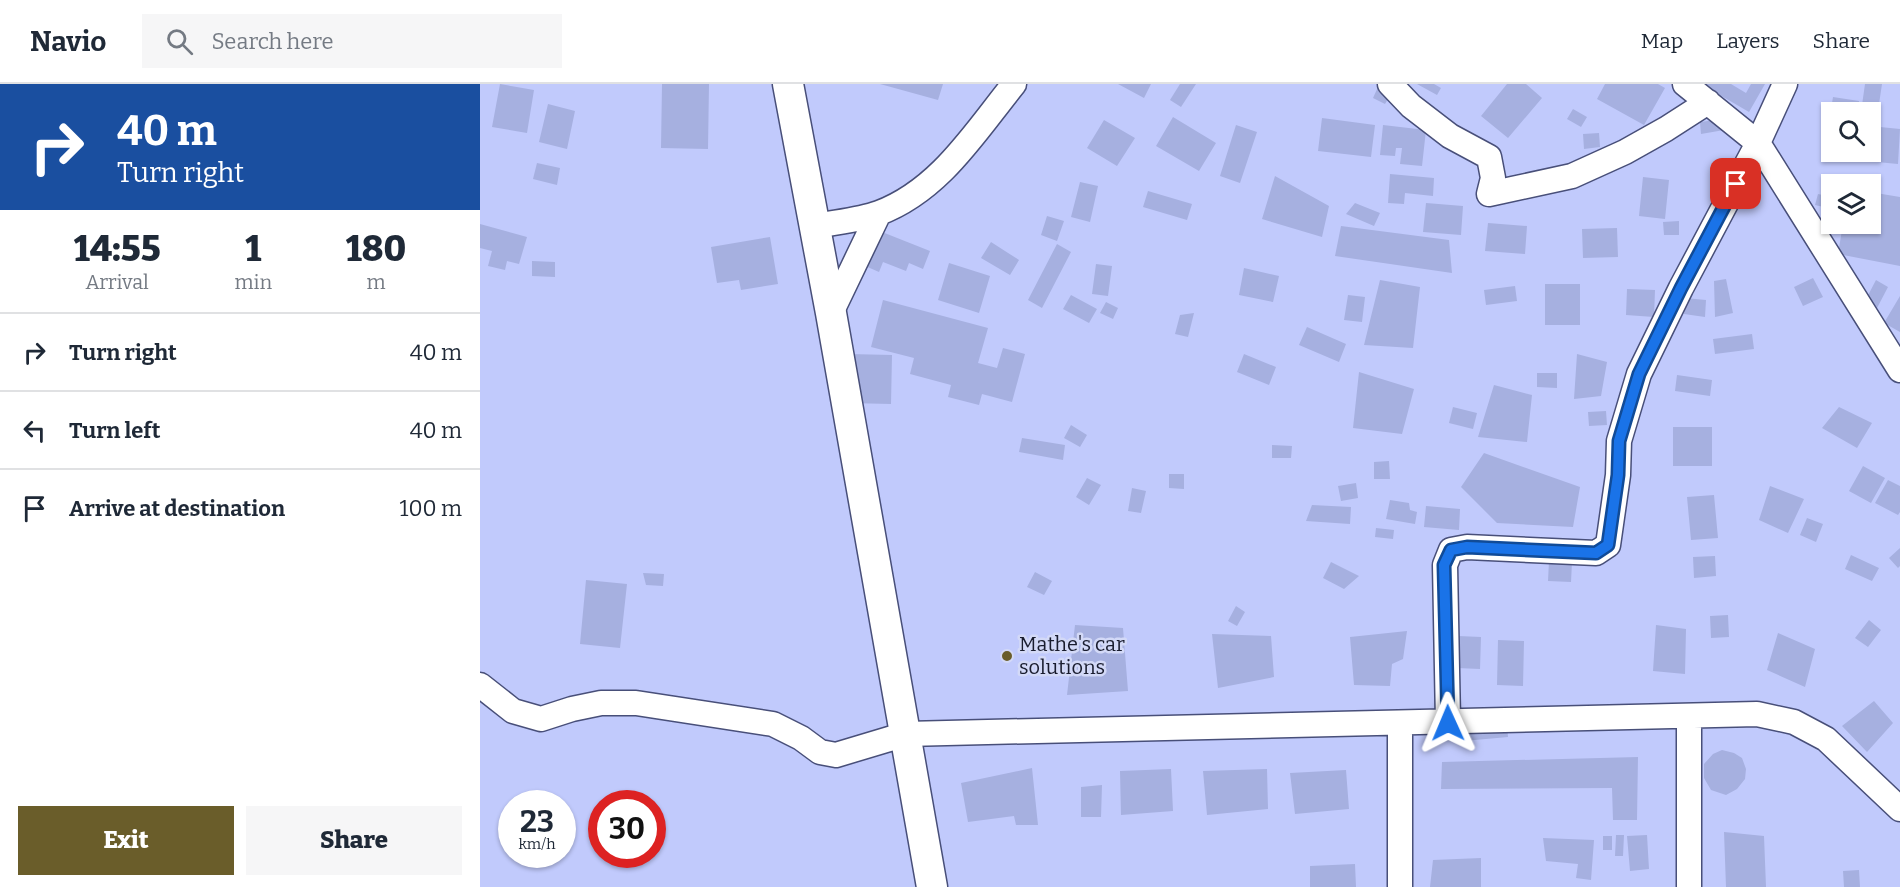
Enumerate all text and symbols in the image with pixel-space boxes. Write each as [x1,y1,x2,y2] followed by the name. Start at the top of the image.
[142,14,562,68] search box
[30,25,106,58] text: Navio
[163,25,196,58] icon: search
[211,28,334,55] text: Search here
[1641,28,1683,54] text: Map
[1716,28,1780,54] text: Layers
[1813,28,1870,54] text: Share
[1821,102,1881,234] map controls
[1821,102,1881,162] button: search
[117,106,217,156] text: 40 m
[18,108,96,186] icon: right
[117,157,244,189] text: Turn right
[1710,158,1761,209] pin
[1719,167,1752,200] icon: arrive
[1821,174,1881,234] button: layers
[74,227,161,271] text: 14:55
[245,227,261,271] text: 1
[346,227,406,271] text: 180
[86,270,149,294] text: Arrival
[234,270,272,294] text: min
[367,270,386,294] text: m
[18,336,51,369] icon: right
[69,339,177,366] text: Turn right
[410,339,462,366] text: 40 m
[18,414,51,447] icon: left
[69,417,161,444] text: Turn left
[410,417,462,444] text: 40 m
[18,492,51,525] icon: arrive
[69,495,285,522] text: Arrive at destination
[399,495,462,522] text: 100 m
[1019,632,1125,679] place label: Mathe's car solutions
[1000,649,1014,663] marker: Mathe's car solutions
[1416,691,1480,755] position arrow
[588,790,666,868] speed limit sign: 30
[520,804,554,840] text: 23
[18,806,234,875] button: Exit
[246,806,462,875] button: Share
[518,835,556,853] text: km/h

